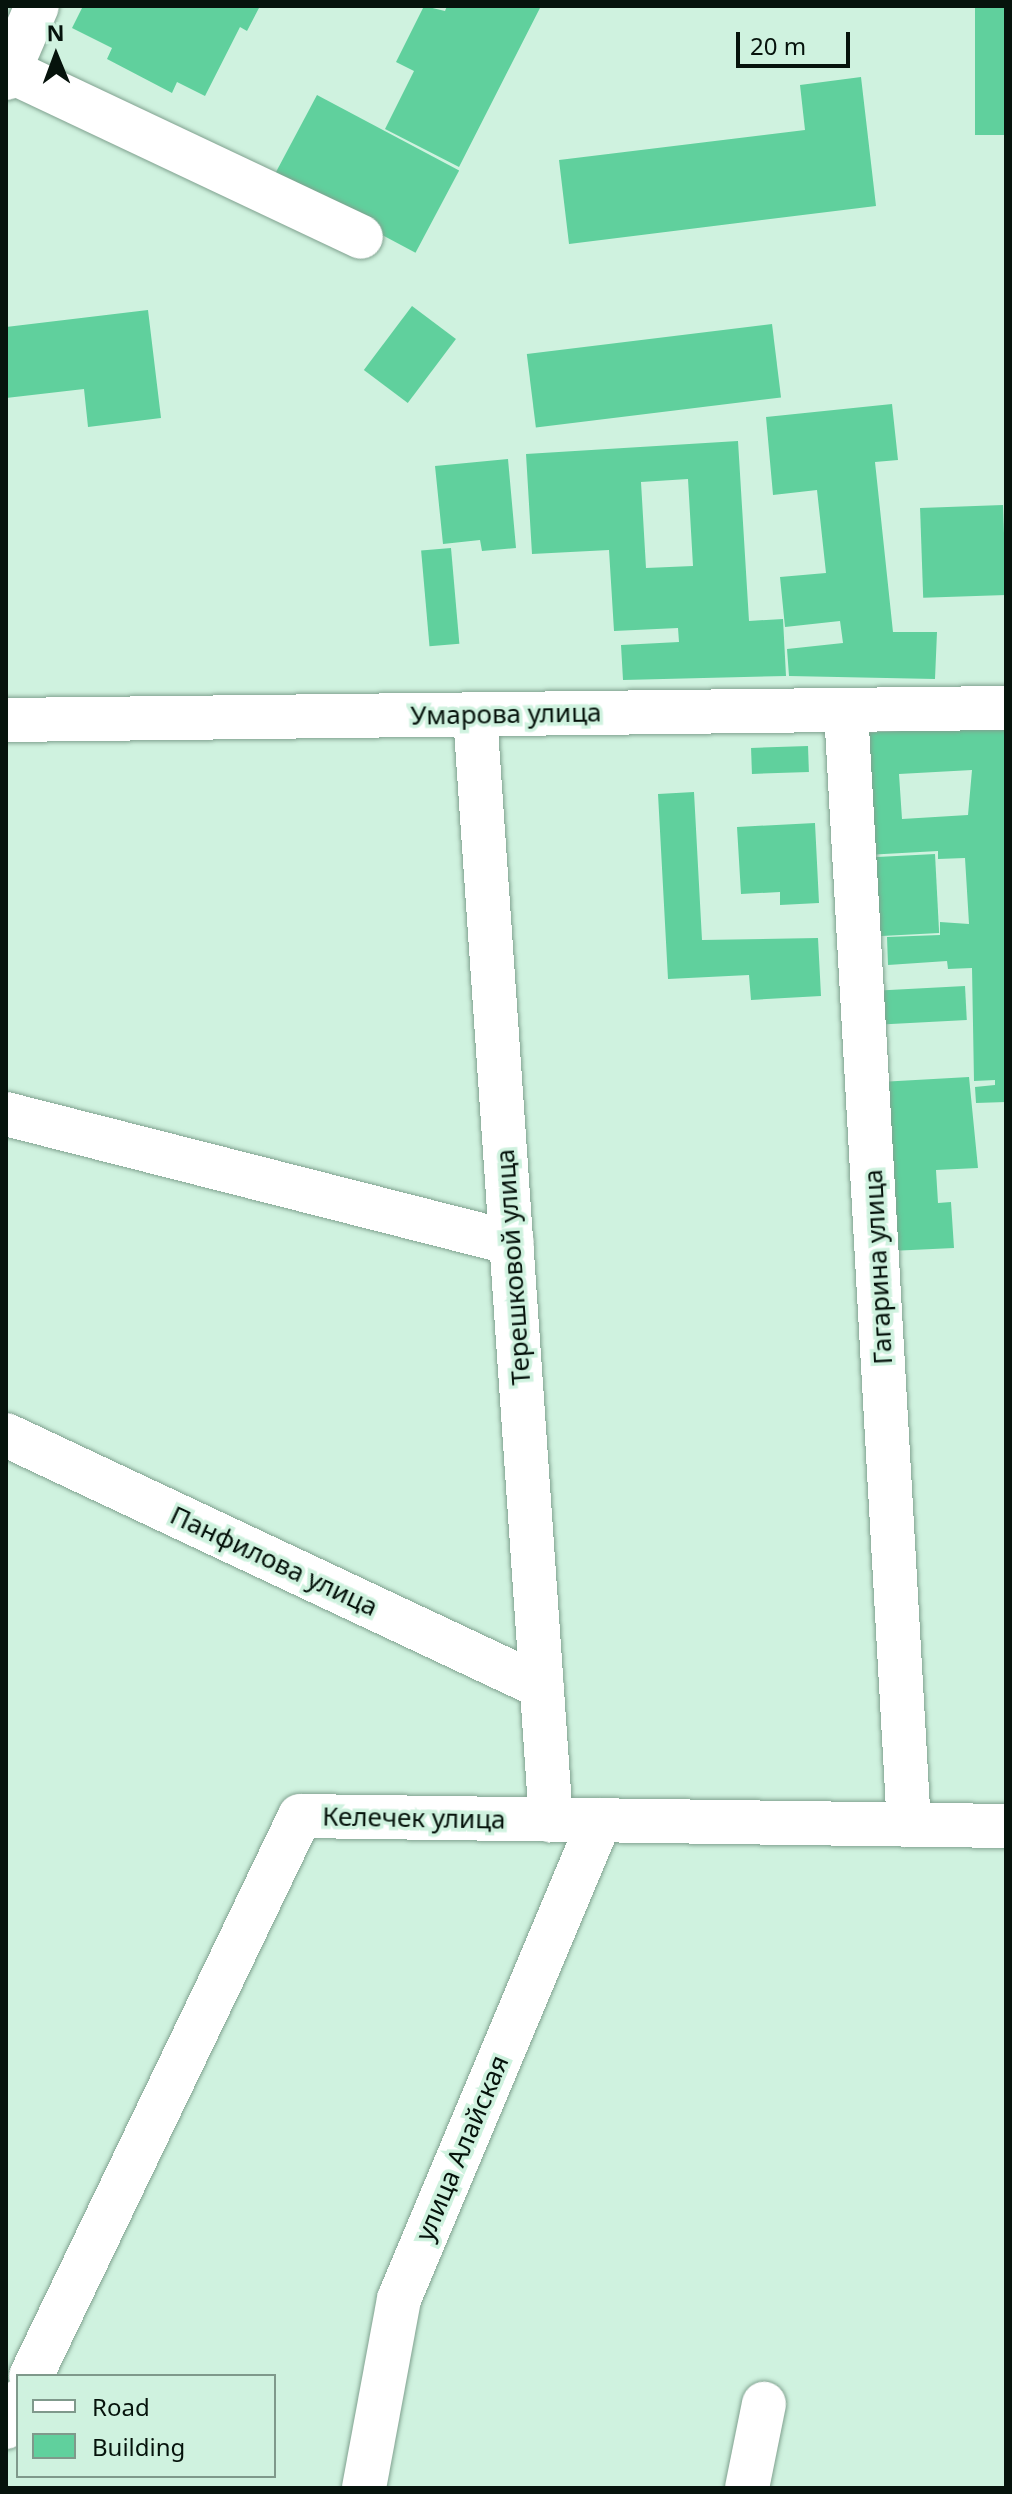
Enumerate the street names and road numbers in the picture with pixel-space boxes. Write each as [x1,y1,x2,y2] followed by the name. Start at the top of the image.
[410,697,602,731] street label: Умарова улица
[489,1148,537,1386] street label: Терешковой улица
[857,1169,899,1365] street label: Гагарина улица
[165,1499,383,1623] street label: Панфилова улица
[322,1801,506,1835] street label: Келечек улица
[409,2051,515,2245] street label: улица Алайская

